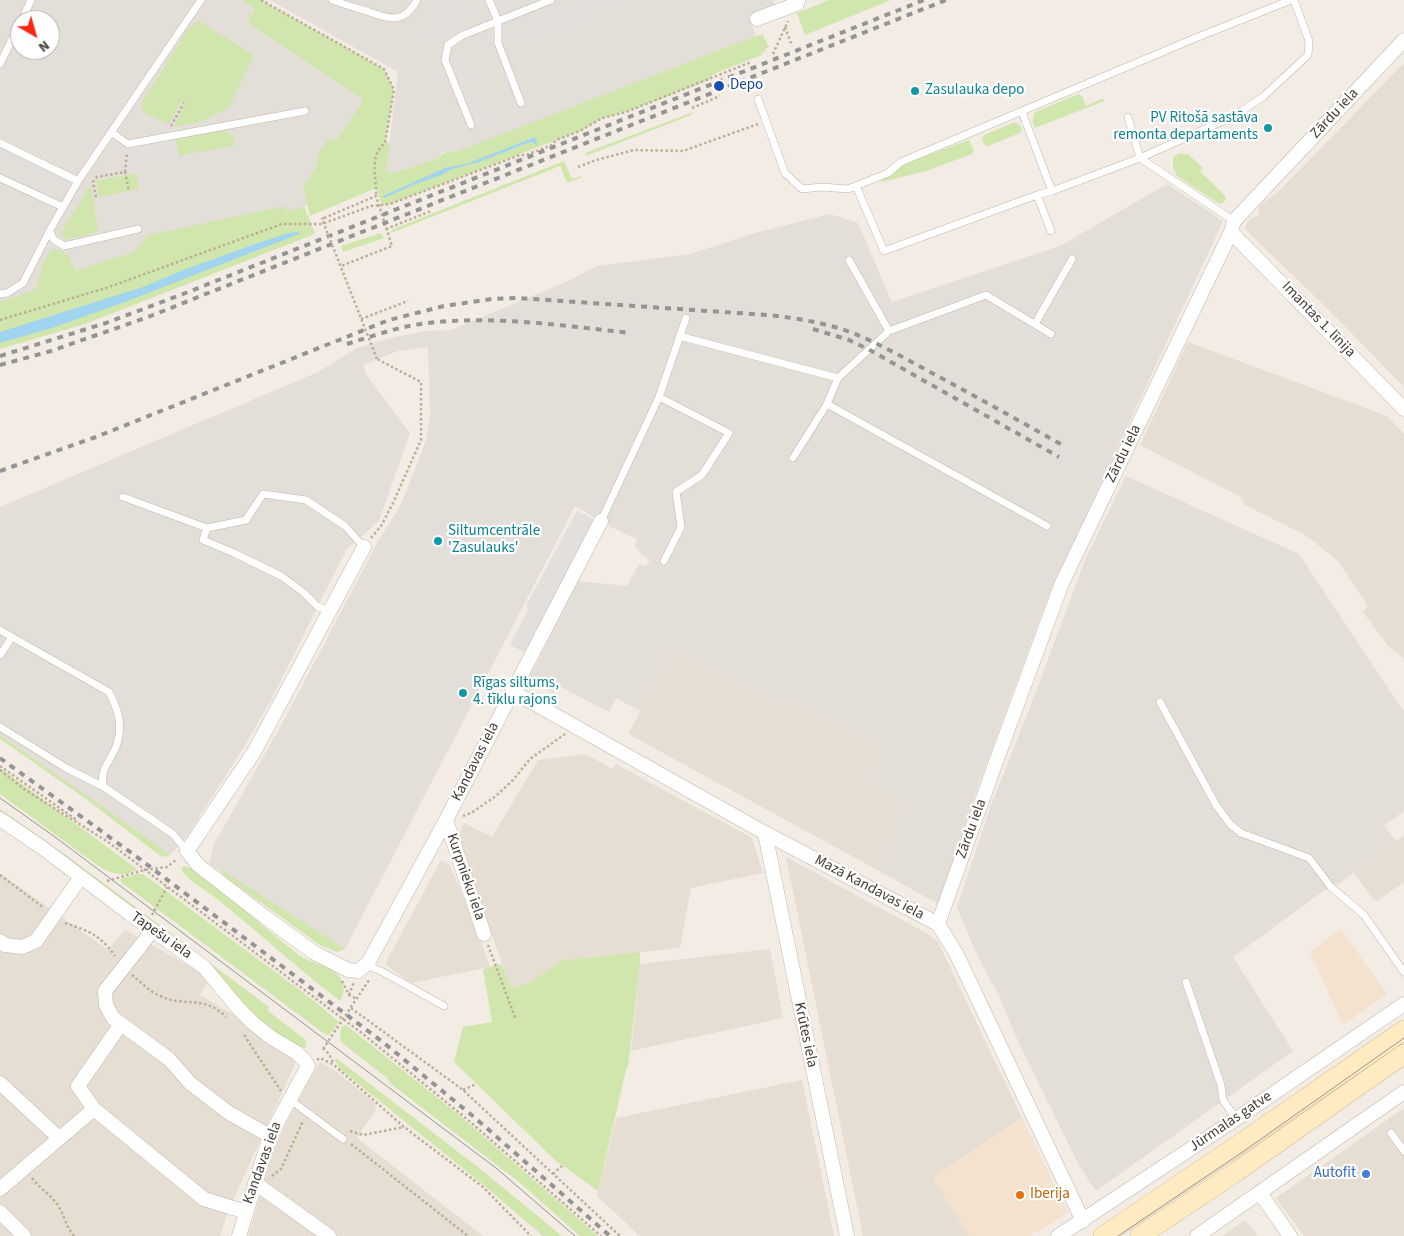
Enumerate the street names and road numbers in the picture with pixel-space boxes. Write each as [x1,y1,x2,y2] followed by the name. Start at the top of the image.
[1307,85,1363,143] street label: Zārdu iela
[1277,278,1359,362] street label: Imantas 1. līnija
[1102,422,1146,486] street label: Zārdu iela
[448,719,504,805] street label: Kandavas iela
[953,797,991,861] street label: Zārdu iela
[442,831,488,923] street label: Kurpnieku iela
[811,852,927,924] street label: Mazā Kandavas iela
[127,908,195,964] street label: Tapešu iela
[789,1001,821,1069] street label: Krūtes iela
[1186,1088,1276,1156] street label: Jūrmalas gatve
[240,1119,286,1207] street label: Kandavas iela

